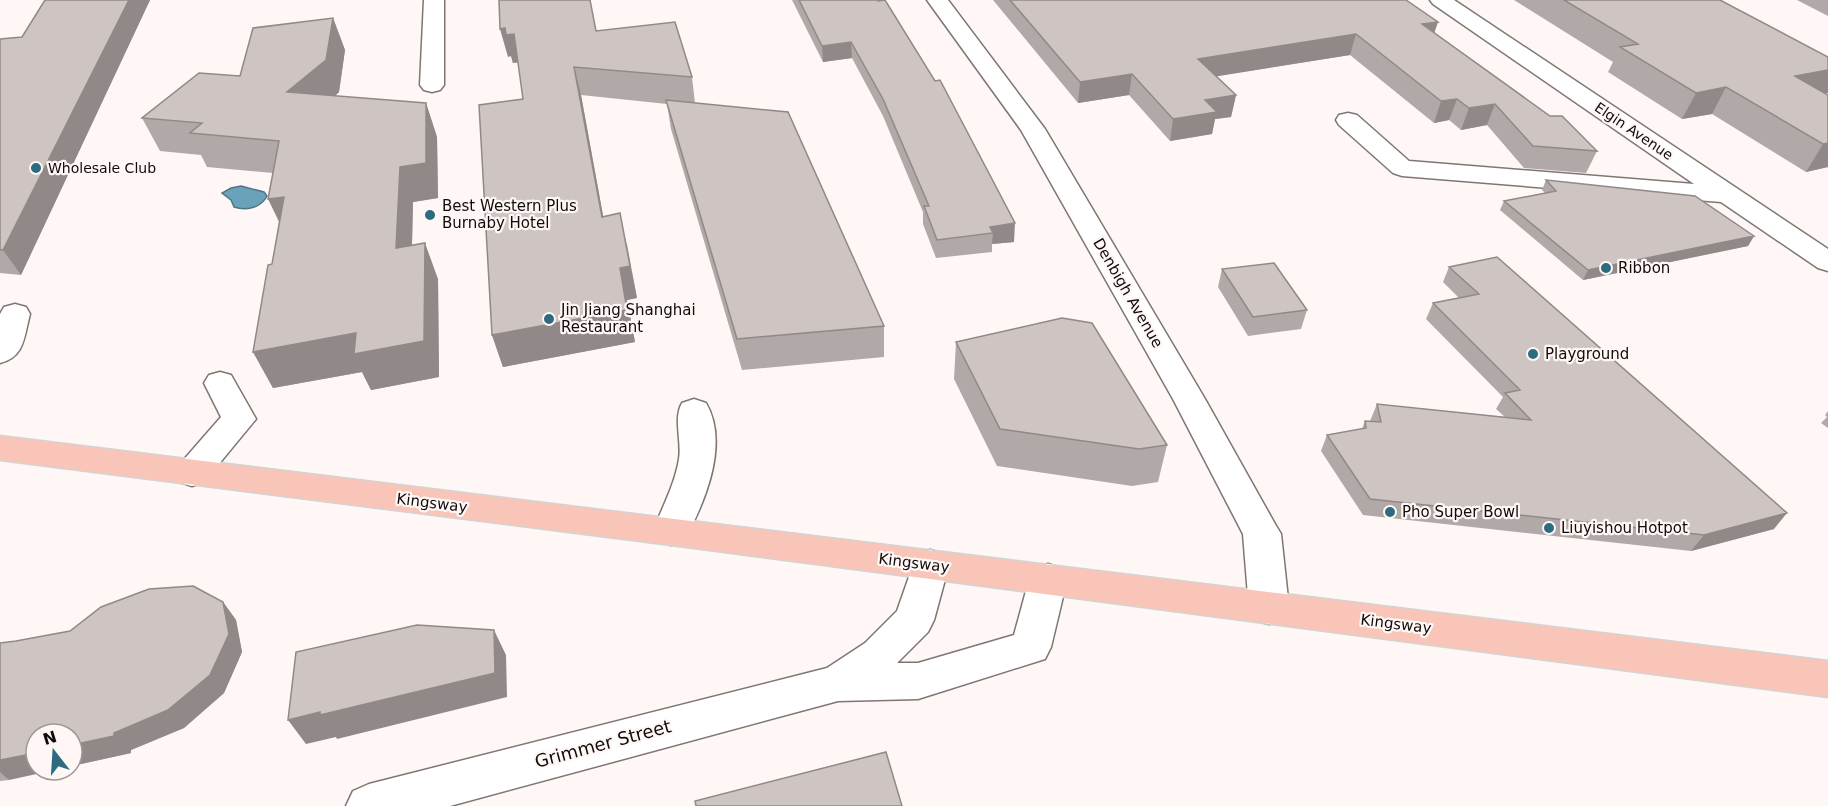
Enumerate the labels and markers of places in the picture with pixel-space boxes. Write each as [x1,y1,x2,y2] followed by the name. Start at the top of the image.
[48,160,156,176] place label: Wholesale Club
[29,161,43,175] marker: Wholesale Club
[442,197,577,232] place label: Best Western Plus Burnaby Hotel
[423,208,437,222] marker: Best Western Plus Burnaby Hotel
[1618,259,1670,277] place label: Ribbon
[1599,261,1613,275] marker: Ribbon
[560,301,696,336] place label: Jin Jiang Shanghai Restaurant
[542,312,556,326] marker: Jin Jiang Shanghai Restaurant
[1545,345,1629,363] place label: Playground
[1526,347,1540,361] marker: Playground
[1402,503,1519,521] place label: Pho Super Bowl
[1383,505,1397,519] marker: Pho Super Bowl
[1561,519,1688,537] place label: Liuyishou Hotpot
[1542,521,1556,535] marker: Liuyishou Hotpot

